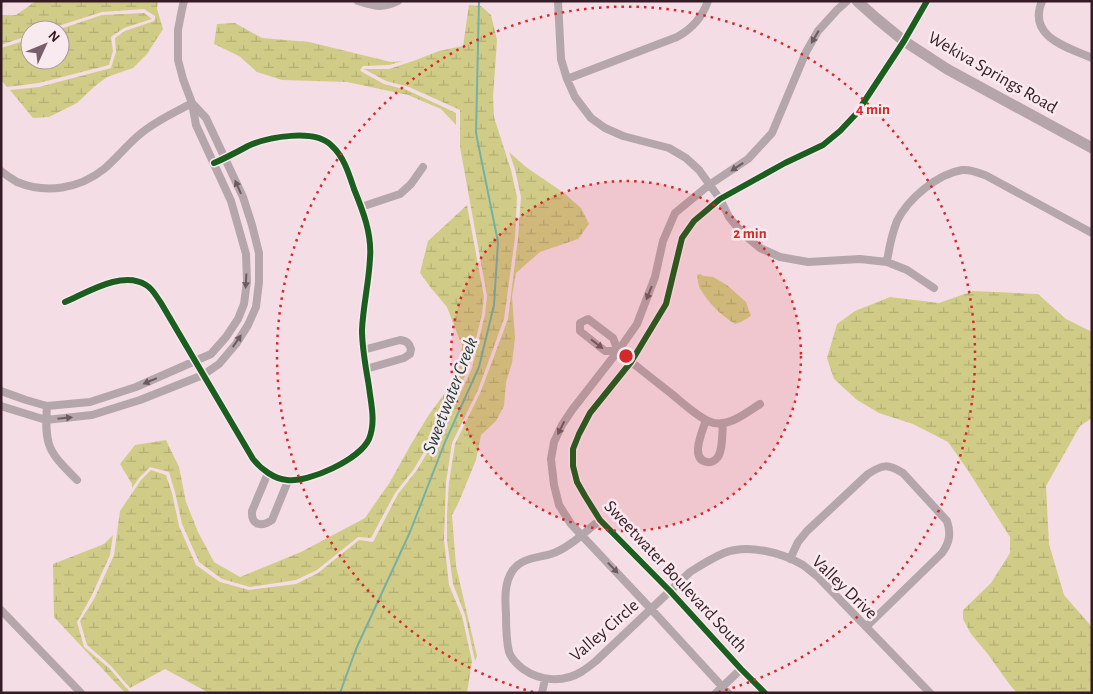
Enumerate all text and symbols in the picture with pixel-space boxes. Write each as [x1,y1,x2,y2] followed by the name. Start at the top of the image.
[20,20,70,70] north arrow
[45,28,62,45] text: N
[925,29,1060,117] street label: Wekiva Springs Road
[810,31,819,44] one-way arrow
[856,102,890,117] text: 4 min
[730,162,744,171] one-way arrow
[234,180,242,194] one-way arrow
[733,226,767,241] text: 2 min
[242,273,250,289] one-way arrow
[645,286,653,301] one-way arrow
[419,334,481,456] water label: Sweetwater Creek
[232,335,242,348] one-way arrow
[591,339,604,350] one-way arrow
[617,347,635,365] centre of rings
[142,377,157,385] one-way arrow
[57,414,73,422] one-way arrow
[556,421,565,436] one-way arrow
[600,497,750,656] street label: Sweetwater Boulevard South
[808,552,880,623] street label: Valley Drive
[607,562,619,574] one-way arrow
[567,596,642,665] street label: Valley Circle

